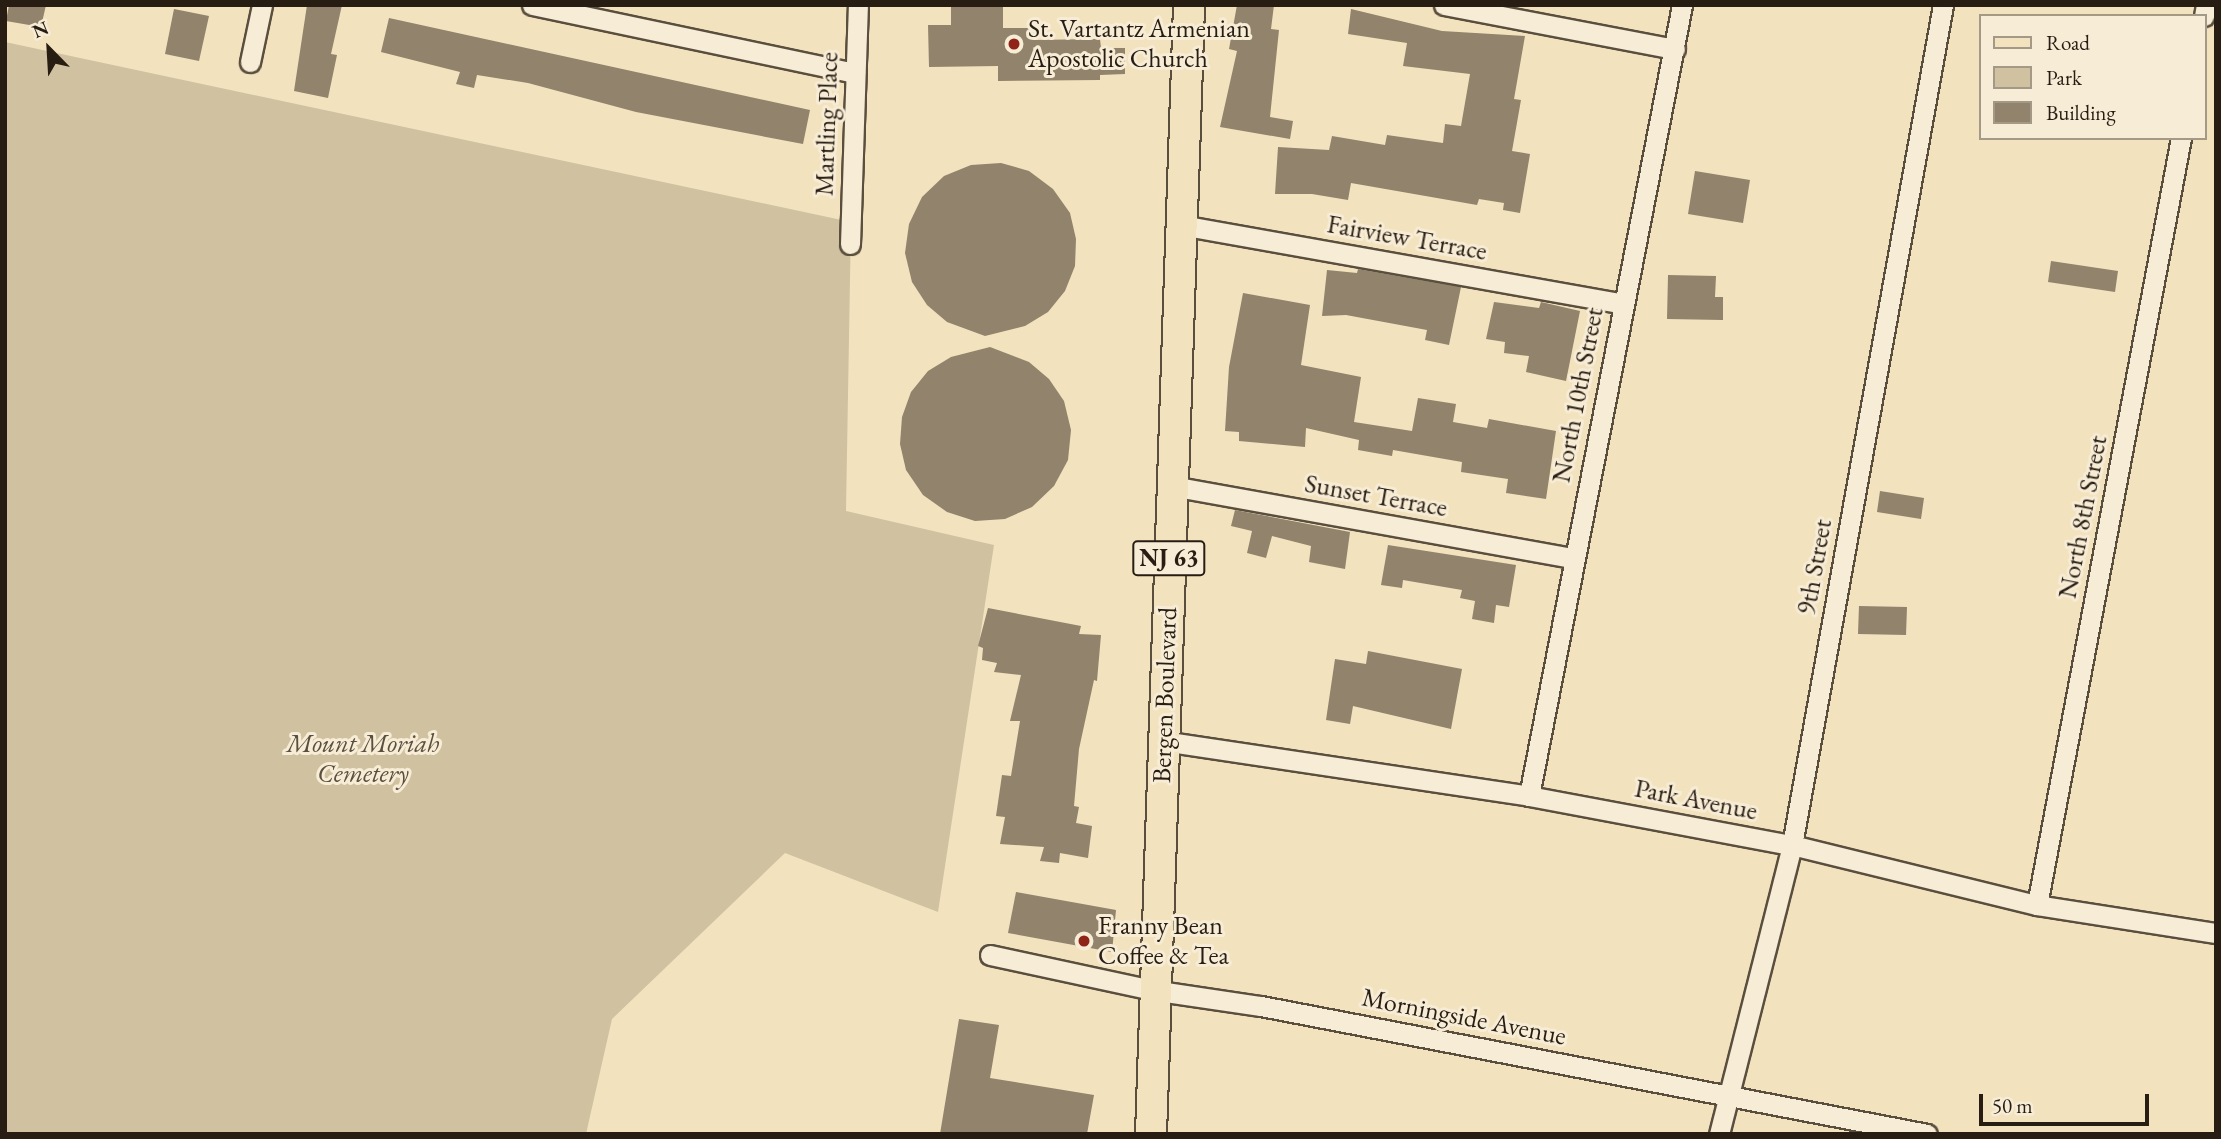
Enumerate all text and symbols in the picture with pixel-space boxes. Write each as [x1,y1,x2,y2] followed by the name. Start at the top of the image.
[1028,13,1250,74] place label: St. Vartantz Armenian Apostolic Church
[14,14,84,84] north arrow
[1980,14,2207,140] legend
[28,15,52,44] text: N
[2046,29,2090,56] text: Road
[1006,36,1022,52] marker: St. Vartantz Armenian Apostolic Church
[809,51,845,197] street label: Martling Place
[2046,64,2082,91] text: Park
[2046,99,2116,126] text: Building
[1325,209,1489,267] street label: Fairview Terrace
[1546,305,1610,485] street label: North 10th Street
[2052,433,2114,601] street label: North 8th Street
[1302,468,1450,524] street label: Sunset Terrace
[1791,517,1839,617] street label: 9th Street
[1132,538,1206,578] road number: NJ 63
[1146,607,1184,783] street label: Bergen Boulevard
[286,728,440,790] park label: Mount Moriah Cemetery
[1632,773,1760,827] street label: Park Avenue
[1098,910,1229,972] place label: Franny Bean Coffee & Tea
[1076,933,1092,949] marker: Franny Bean Coffee & Tea
[1359,982,1569,1052] street label: Morningside Avenue
[1983,1080,2153,1124] scale bar
[1992,1092,2033,1119] text: 50 m

